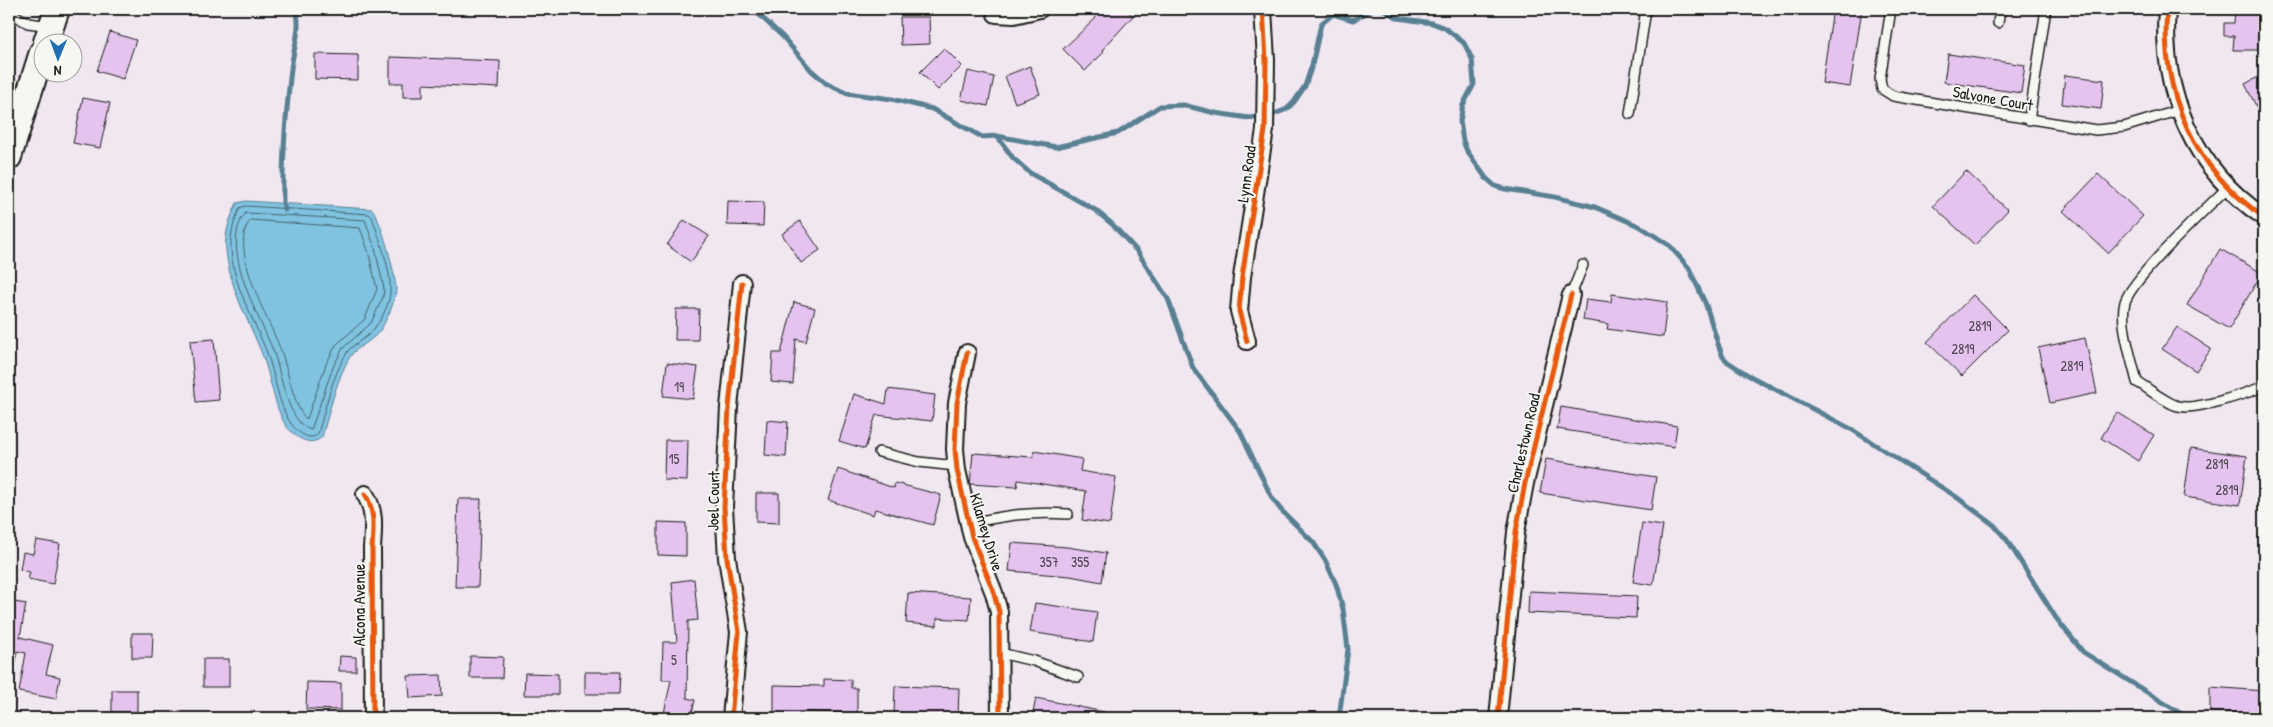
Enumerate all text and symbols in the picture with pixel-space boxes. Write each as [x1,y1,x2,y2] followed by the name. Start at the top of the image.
[32,32,82,82] north arrow
[53,62,62,81] text: N
[1951,80,2035,116] street label: Salvone Court
[1231,144,1261,204] street label: Lynn Road
[1969,316,1991,335] house number: 2819
[1952,339,1974,358] house number: 2819
[2061,356,2083,375] house number: 2819
[674,377,684,396] house number: 19
[1501,391,1545,495] street label: Charlestown Road
[668,449,680,468] house number: 15
[2206,454,2228,473] house number: 2819
[701,470,725,531] street label: Joel Court
[2216,480,2238,499] house number: 2819
[965,490,1009,574] street label: Kilamey Drive
[1039,552,1059,571] house number: 357
[1071,552,1089,571] house number: 355
[348,563,370,646] street label: Alcona Avenue
[671,650,677,669] house number: 5

